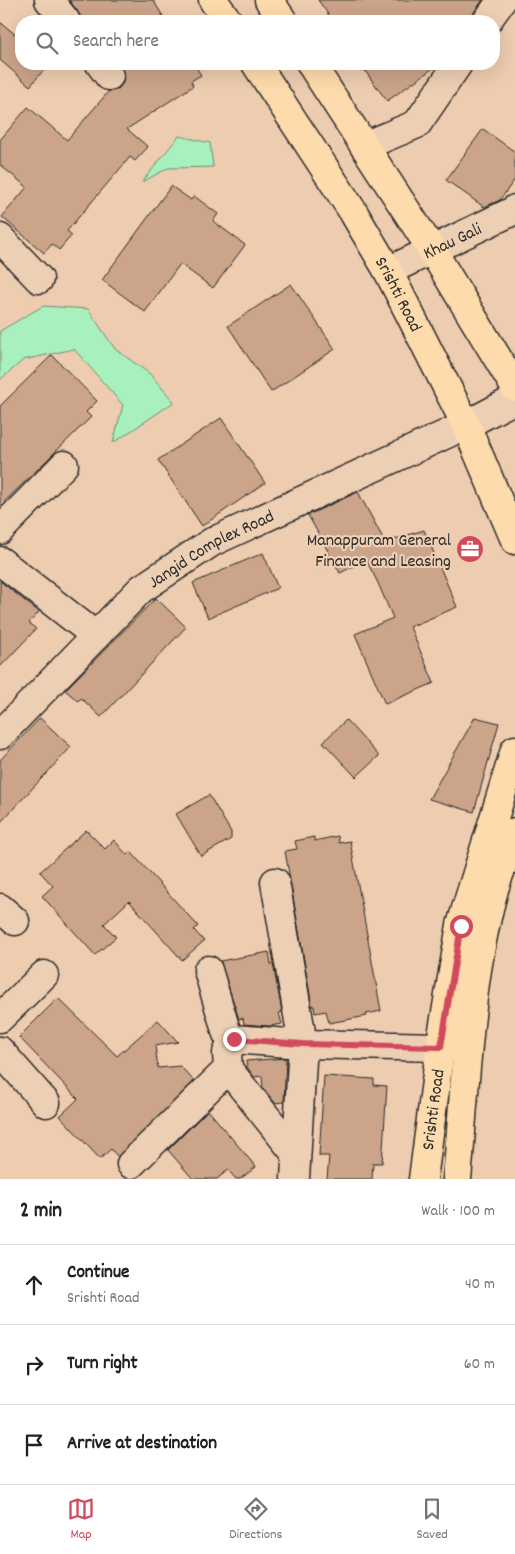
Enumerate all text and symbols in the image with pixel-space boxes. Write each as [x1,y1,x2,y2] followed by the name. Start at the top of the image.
[15,15,500,70] search box
[33,29,61,57] icon: search
[73,29,159,56] text: Search here
[420,218,486,267] street label: Khau Gali
[367,253,427,337] street label: Srishti Road
[144,505,279,596] street label: Jangid Complex Road
[307,529,452,575] place label: Manappuram General Finance and Leasing
[455,534,485,564] office icon: Manappuram General Finance and Leasing
[450,915,473,938] route start
[223,1028,246,1051] route end
[417,1068,452,1152] street label: Srishti Road
[20,1197,62,1227] text: 2 min
[421,1200,495,1223] text: Walk · 100 m
[67,1260,129,1287] text: Continue
[20,1271,48,1299] icon: ahead
[465,1273,495,1296] text: 40 m
[67,1287,139,1310] text: Srishti Road
[20,1351,48,1379] icon: right
[67,1351,138,1378] text: Turn right
[464,1353,495,1376] text: 60 m
[20,1431,48,1459] icon: arrive
[67,1431,217,1458] text: Arrive at destination
[67,1495,95,1545] tab: Map
[229,1495,282,1545] tab: Directions
[417,1495,448,1545] tab: Saved

